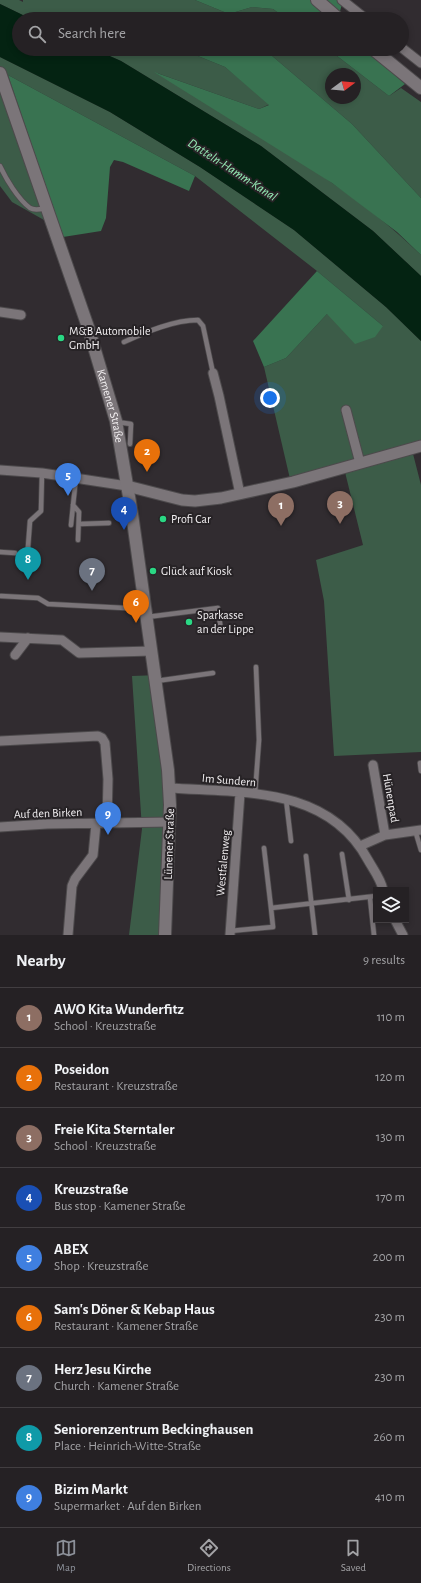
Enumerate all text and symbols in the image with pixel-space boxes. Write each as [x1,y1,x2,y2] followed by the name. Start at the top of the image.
[12,12,409,56] search box
[26,23,48,45] icon: search
[58,26,126,41] text: Search here
[325,68,361,104] north arrow
[185,137,279,204] water label: Datteln-Hamm-Kanal
[69,325,151,351] place label: M&B Automobile GmbH
[56,333,66,343] marker: M&B Automobile GmbH
[95,368,126,444] street label: Kamener Straße
[260,388,280,408] your location
[134,439,160,472] pin: 2
[55,463,81,496] pin: 5
[327,491,353,524] pin: 3
[268,493,294,526] pin: 1
[111,497,137,530] pin: 4
[171,513,211,525] place label: Profi Car
[158,514,168,524] marker: Profi Car
[15,547,41,580] pin: 8
[79,558,105,591] pin: 7
[161,565,232,577] place label: Glück auf Kiosk
[148,566,158,576] marker: Glück auf Kiosk
[123,590,149,623] pin: 6
[197,609,254,635] place label: Sparkasse an der Lippe
[184,617,194,627] marker: Sparkasse an der Lippe
[201,772,257,788] street label: Im Sundern
[381,772,401,824] street label: Hünenpad
[95,802,121,835] pin: 9
[14,806,82,820] street label: Auf den Birken
[162,808,176,880] street label: Lünener Straße
[214,829,232,897] street label: Westfalenweg
[373,887,409,923] map controls
[373,887,409,923] button: layers
[16,952,66,969] text: Nearby
[363,954,405,967] text: 9 results
[54,1002,184,1017] text: AWO Kita Wunderfitz
[27,1011,31,1024] text: 1
[377,1011,405,1024] text: 110 m
[54,1020,156,1033] text: School · Kreuzstraße
[54,1062,109,1077] text: Poseidon
[26,1071,32,1084] text: 2
[375,1071,405,1084] text: 120 m
[54,1080,178,1093] text: Restaurant · Kreuzstraße
[54,1122,174,1137] text: Freie Kita Sterntaler
[26,1131,32,1144] text: 3
[376,1131,405,1144] text: 130 m
[54,1140,156,1153] text: School · Kreuzstraße
[54,1182,128,1197] text: Kreuzstraße
[26,1191,32,1204] text: 4
[376,1191,405,1204] text: 170 m
[54,1200,185,1213] text: Bus stop · Kamener Straße
[54,1242,89,1257] text: ABEX
[26,1251,32,1264] text: 5
[373,1251,405,1264] text: 200 m
[54,1260,148,1273] text: Shop · Kreuzstraße
[54,1302,215,1317] text: Sam's Döner & Kebap Haus
[26,1311,32,1324] text: 6
[374,1311,405,1324] text: 230 m
[54,1320,198,1333] text: Restaurant · Kamener Straße
[54,1362,151,1377] text: Herz Jesu Kirche
[26,1371,32,1384] text: 7
[374,1371,405,1384] text: 230 m
[54,1380,179,1393] text: Church · Kamener Straße
[54,1422,253,1437] text: Seniorenzentrum Beckinghausen
[26,1431,32,1444] text: 8
[374,1431,405,1444] text: 260 m
[54,1440,201,1453] text: Place · Heinrich-Witte-Straße
[54,1482,128,1497] text: Bizim Markt
[26,1491,32,1504] text: 9
[375,1491,405,1504] text: 410 m
[54,1500,201,1513] text: Supermarket · Auf den Birken
[55,1537,77,1574] tab: Map
[187,1537,231,1574] tab: Directions
[341,1537,366,1574] tab: Saved

